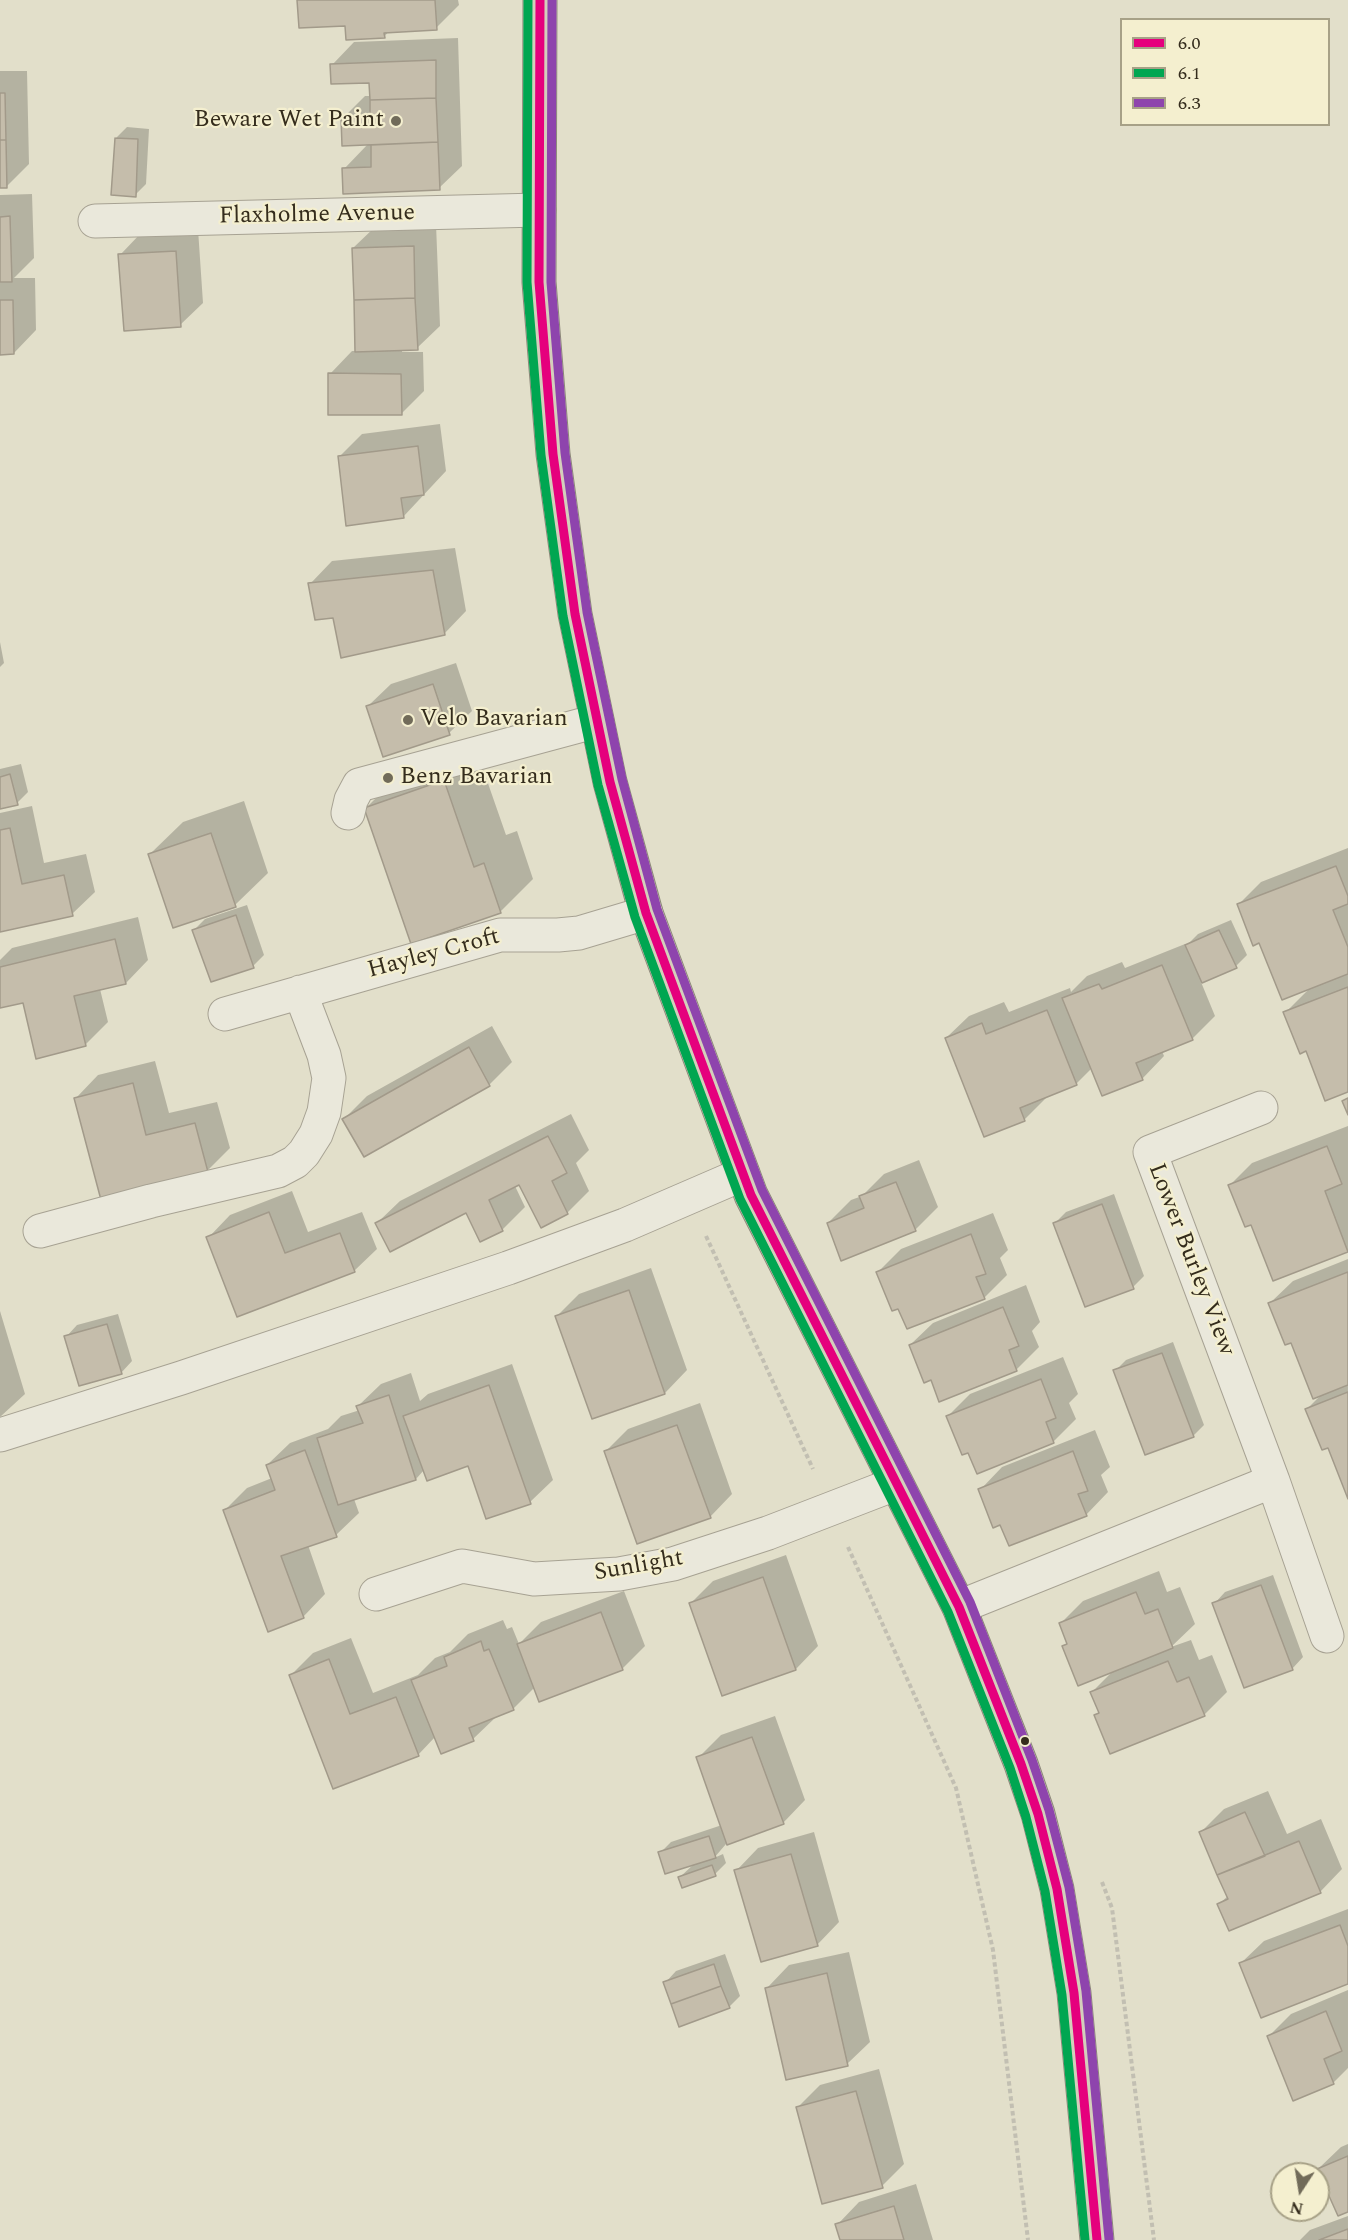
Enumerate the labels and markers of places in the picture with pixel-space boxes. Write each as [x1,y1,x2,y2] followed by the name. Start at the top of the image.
[194,107,384,135] place label: Beware Wet Paint
[389,114,403,128] marker: Beware Wet Paint
[420,706,568,734] place label: Velo Bavarian
[401,713,415,727] marker: Velo Bavarian
[400,764,553,792] place label: Benz Bavarian
[381,771,395,785] marker: Benz Bavarian
[1019,1735,1031,1747] unlabelled marker

